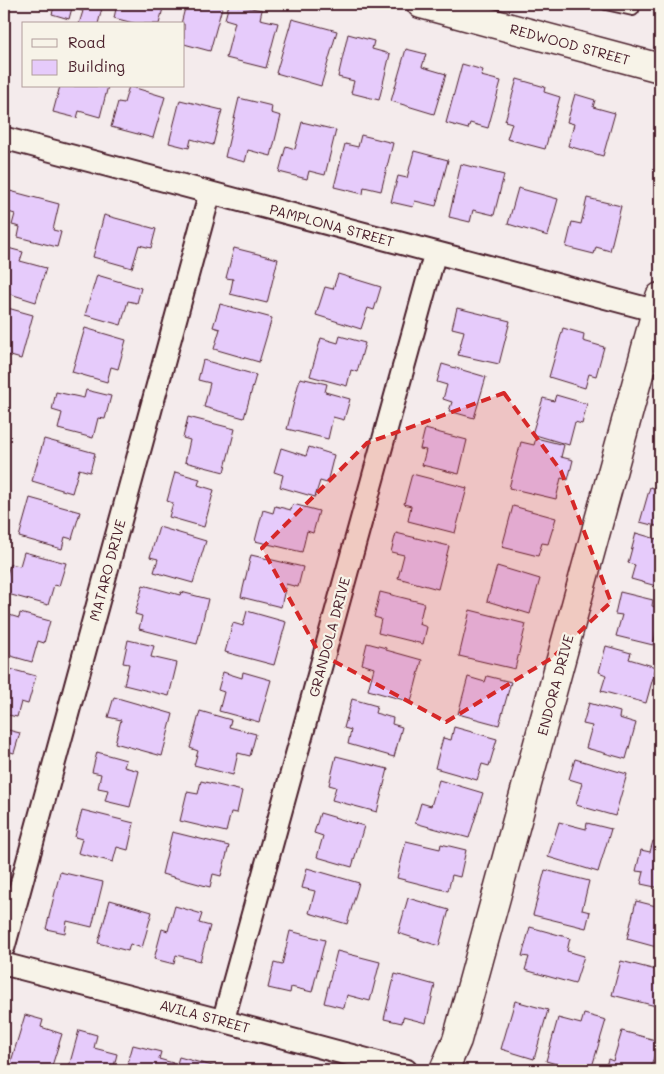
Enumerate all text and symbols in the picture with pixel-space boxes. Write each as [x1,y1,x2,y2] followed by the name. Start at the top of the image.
[508,19,632,69] street label: REDWOOD STREET
[22,22,185,88] legend
[68,32,105,52] text: Road
[68,56,125,76] text: Building
[268,199,397,251] street label: PAMPLONA STREET
[84,517,130,623] street label: MATARO DRIVE
[304,575,354,699] street label: GRANDOLA DRIVE
[532,632,578,738] street label: ENDORA DRIVE
[158,995,252,1037] street label: AVILA STREET

